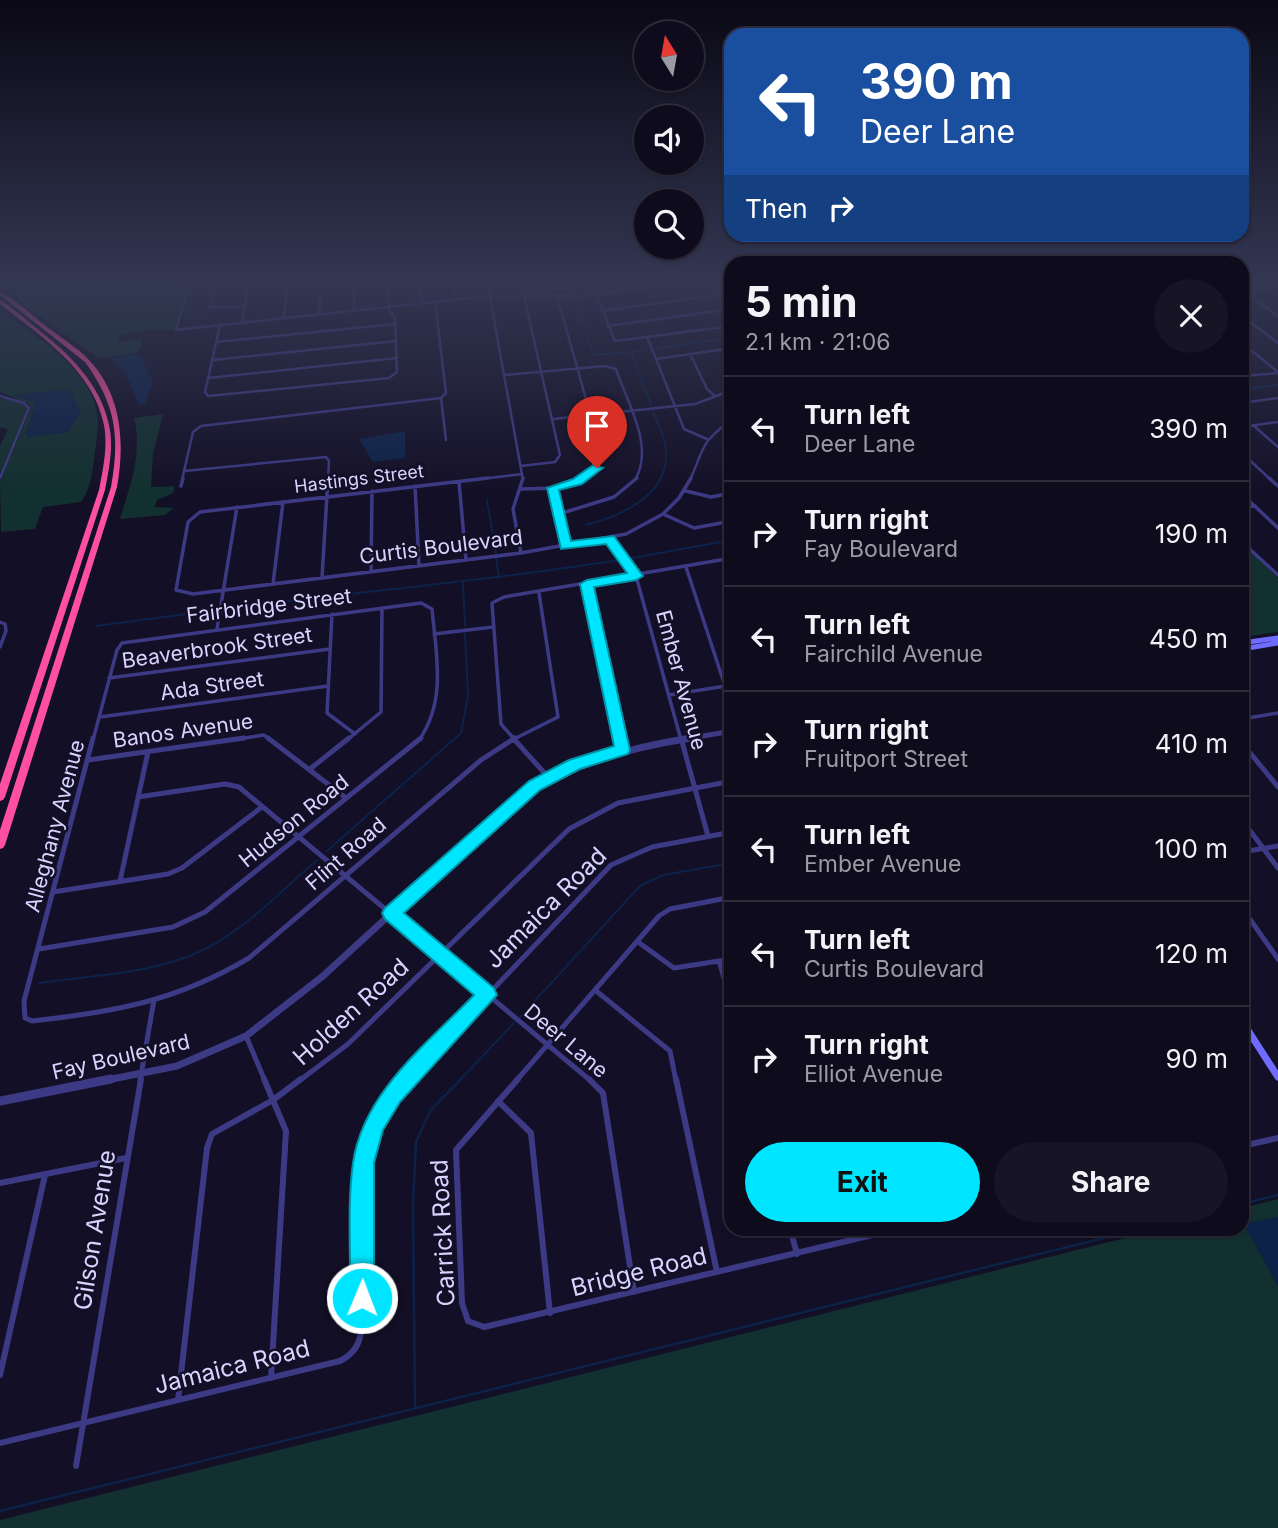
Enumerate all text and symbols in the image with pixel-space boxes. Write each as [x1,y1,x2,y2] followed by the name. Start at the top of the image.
[634,21,704,91] north arrow
[634,21,704,259] map controls
[860,52,1013,111] text: 390 m
[745,56,836,147] icon: left
[634,105,704,175] button: sound
[860,112,1015,151] text: Deer Lane
[634,189,704,259] button: search
[822,189,860,227] icon: right
[745,193,808,224] text: Then
[745,276,858,327] text: 5 min
[1154,279,1228,353] button: close
[745,328,891,356] text: 2.1 km · 21:06
[567,396,627,468] pin
[804,399,910,430] text: Turn left
[578,407,616,445] icon: arrive
[745,410,783,448] icon: left
[1149,413,1228,444] text: 390 m
[804,430,915,458] text: Deer Lane
[293,460,425,497] street label: Hastings Street
[804,504,929,535] text: Turn right
[745,515,783,553] icon: right
[1155,518,1228,549] text: 190 m
[358,524,524,569] street label: Curtis Boulevard
[804,535,958,563] text: Fay Boulevard
[185,583,353,628] street label: Fairbridge Street
[651,607,712,753] street label: Ember Avenue
[804,609,910,640] text: Turn left
[745,620,783,658] icon: left
[120,622,314,673] street label: Beaverbrook Street
[1149,623,1228,654] text: 450 m
[804,640,983,668] text: Fairchild Avenue
[159,666,265,705] street label: Ada Street
[111,708,255,753] street label: Banos Avenue
[804,714,929,745] text: Turn right
[745,725,783,763] icon: right
[1155,728,1228,759] text: 410 m
[19,737,90,915] street label: Alleghany Avenue
[804,745,968,773] text: Fruitport Street
[234,769,353,872] street label: Hudson Road
[300,812,391,895] street label: Flint Road
[804,819,910,850] text: Turn left
[745,830,783,868] icon: left
[1155,833,1228,864] text: 100 m
[479,841,612,974] street label: Jamaica Road
[804,850,961,878] text: Ember Avenue
[804,924,910,955] text: Turn left
[745,935,783,973] icon: left
[1155,938,1228,969] text: 120 m
[287,952,414,1071] street label: Holden Road
[804,955,984,983] text: Curtis Boulevard
[519,998,613,1083] street label: Deer Lane
[50,1029,192,1085] street label: Fay Boulevard
[804,1029,929,1060] text: Turn right
[745,1040,783,1078] icon: right
[1165,1043,1228,1074] text: 90 m
[804,1060,943,1088] text: Elliot Avenue
[745,1142,980,1222] button: Exit
[994,1142,1228,1222] button: Share
[68,1148,121,1312] street label: Gilson Avenue
[424,1159,461,1307] street label: Carrick Road
[568,1241,710,1302] street label: Bridge Road
[325,1261,399,1335] position arrow
[151,1333,313,1400] street label: Jamaica Road

